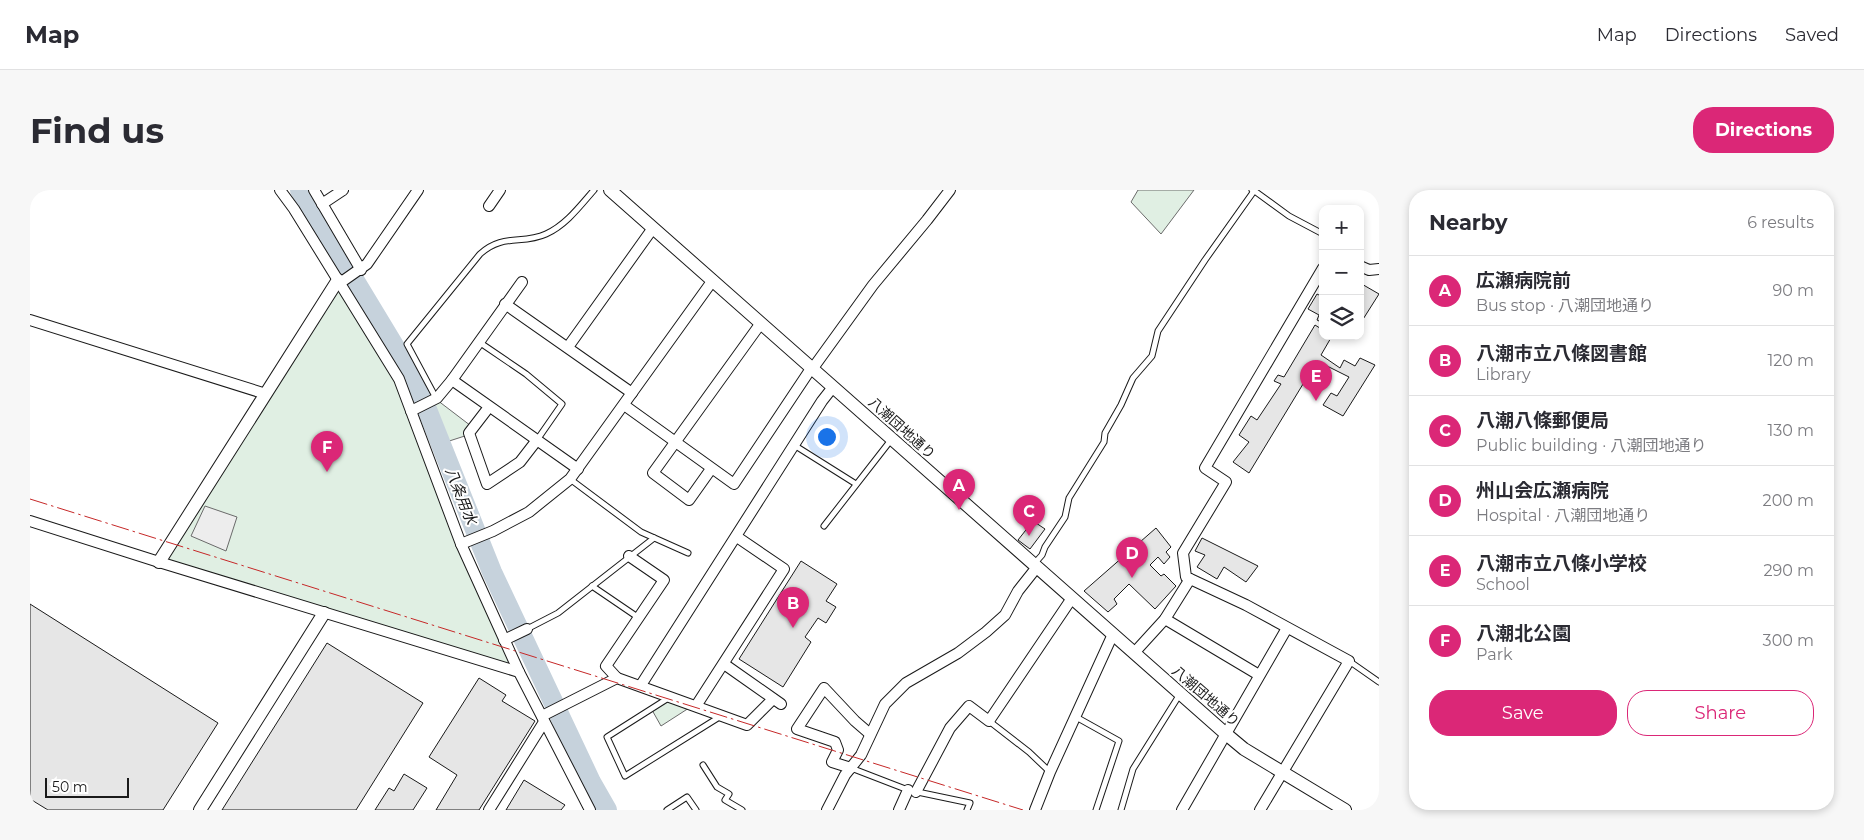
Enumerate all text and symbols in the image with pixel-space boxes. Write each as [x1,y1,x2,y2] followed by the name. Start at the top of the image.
[25,20,79,49] text: Map
[1597,24,1637,46] text: Map
[1665,24,1757,46] text: Directions
[1785,24,1839,46] text: Saved
[1693,107,1834,153] button: Directions
[30,109,164,152] text: Find us
[1319,205,1364,340] map controls
[1319,205,1364,250] button: +
[1429,210,1508,235] text: Nearby
[1747,213,1814,232] text: 6 results
[1319,250,1364,295] button: −
[1476,269,1571,292] text: 広瀬病院前
[1439,281,1451,300] text: A
[1772,281,1814,300] text: 90 m
[1319,295,1364,340] button: layers
[1476,296,1654,315] text: Bus stop · 八潮団地通り
[1476,342,1647,365] text: 八潮市立八條図書館
[1439,351,1451,370] text: B
[1767,351,1814,370] text: 120 m
[1300,360,1332,401] pin: E
[1476,365,1531,384] text: Library
[865,393,939,463] street label: 八潮団地通り
[1476,409,1609,432] text: 八潮八條郵便局
[1439,421,1451,440] text: C
[1767,421,1814,440] text: 130 m
[814,424,840,450] your location
[311,431,343,472] pin: F
[1476,436,1706,455] text: Public building · 八潮団地通り
[441,464,482,529] water label: 八条用水
[943,469,975,510] pin: A
[1476,479,1609,502] text: 州山会広瀬病院
[1438,491,1452,510] text: D
[1763,491,1814,510] text: 200 m
[1013,495,1045,536] pin: C
[1476,506,1650,525] text: Hospital · 八潮団地通り
[1116,537,1148,578] pin: D
[1476,552,1647,575] text: 八潮市立八條小学校
[1440,561,1450,580] text: E
[1763,561,1814,580] text: 290 m
[1476,575,1530,594] text: School
[777,587,809,628] pin: B
[1476,622,1571,645] text: 八潮北公園
[1440,631,1450,650] text: F
[1763,631,1814,650] text: 300 m
[1476,645,1513,664] text: Park
[1168,662,1244,730] street label: 八潮団地通り
[1429,690,1617,736] button: Save
[1627,690,1814,736] button: Share
[45,775,129,798] scale bar
[52,778,88,796] text: 50 m

